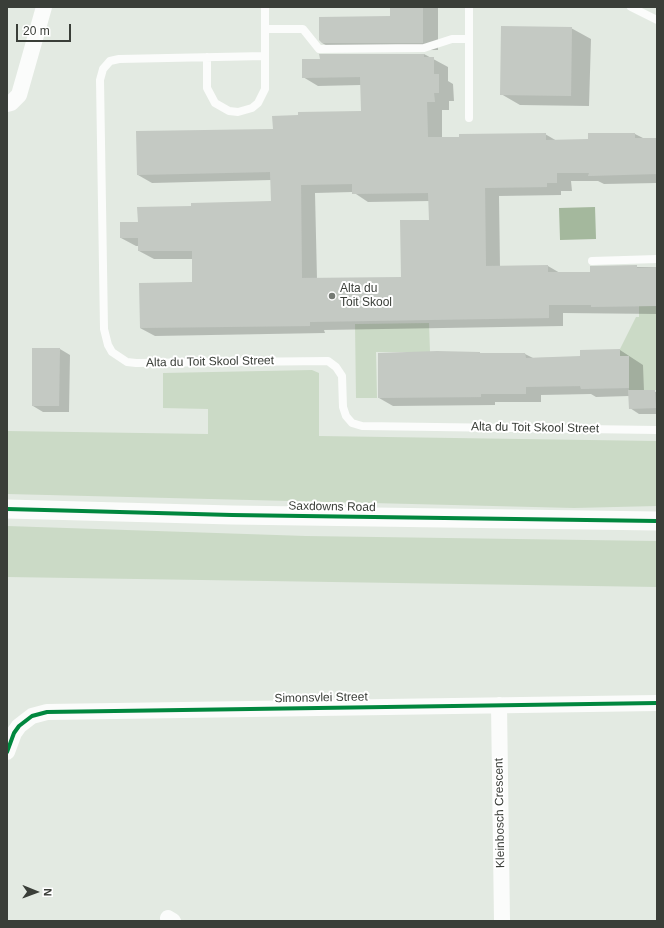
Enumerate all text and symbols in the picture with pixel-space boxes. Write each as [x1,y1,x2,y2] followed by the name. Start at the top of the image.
[18,16,73,42] scale bar
[23,24,50,38] text: 20 m
[340,282,392,310] place label: Alta du Toit Skool
[327,291,337,301] marker: Alta du Toit Skool
[146,354,274,370] street label: Alta du Toit Skool Street
[471,420,599,436] street label: Alta du Toit Skool Street
[288,499,376,515] street label: Saxdowns Road
[274,690,368,706] street label: Simonsvlei Street
[492,758,508,868] street label: Kleinbosch Crescent
[16,872,56,912] north arrow
[42,888,54,896] text: N

